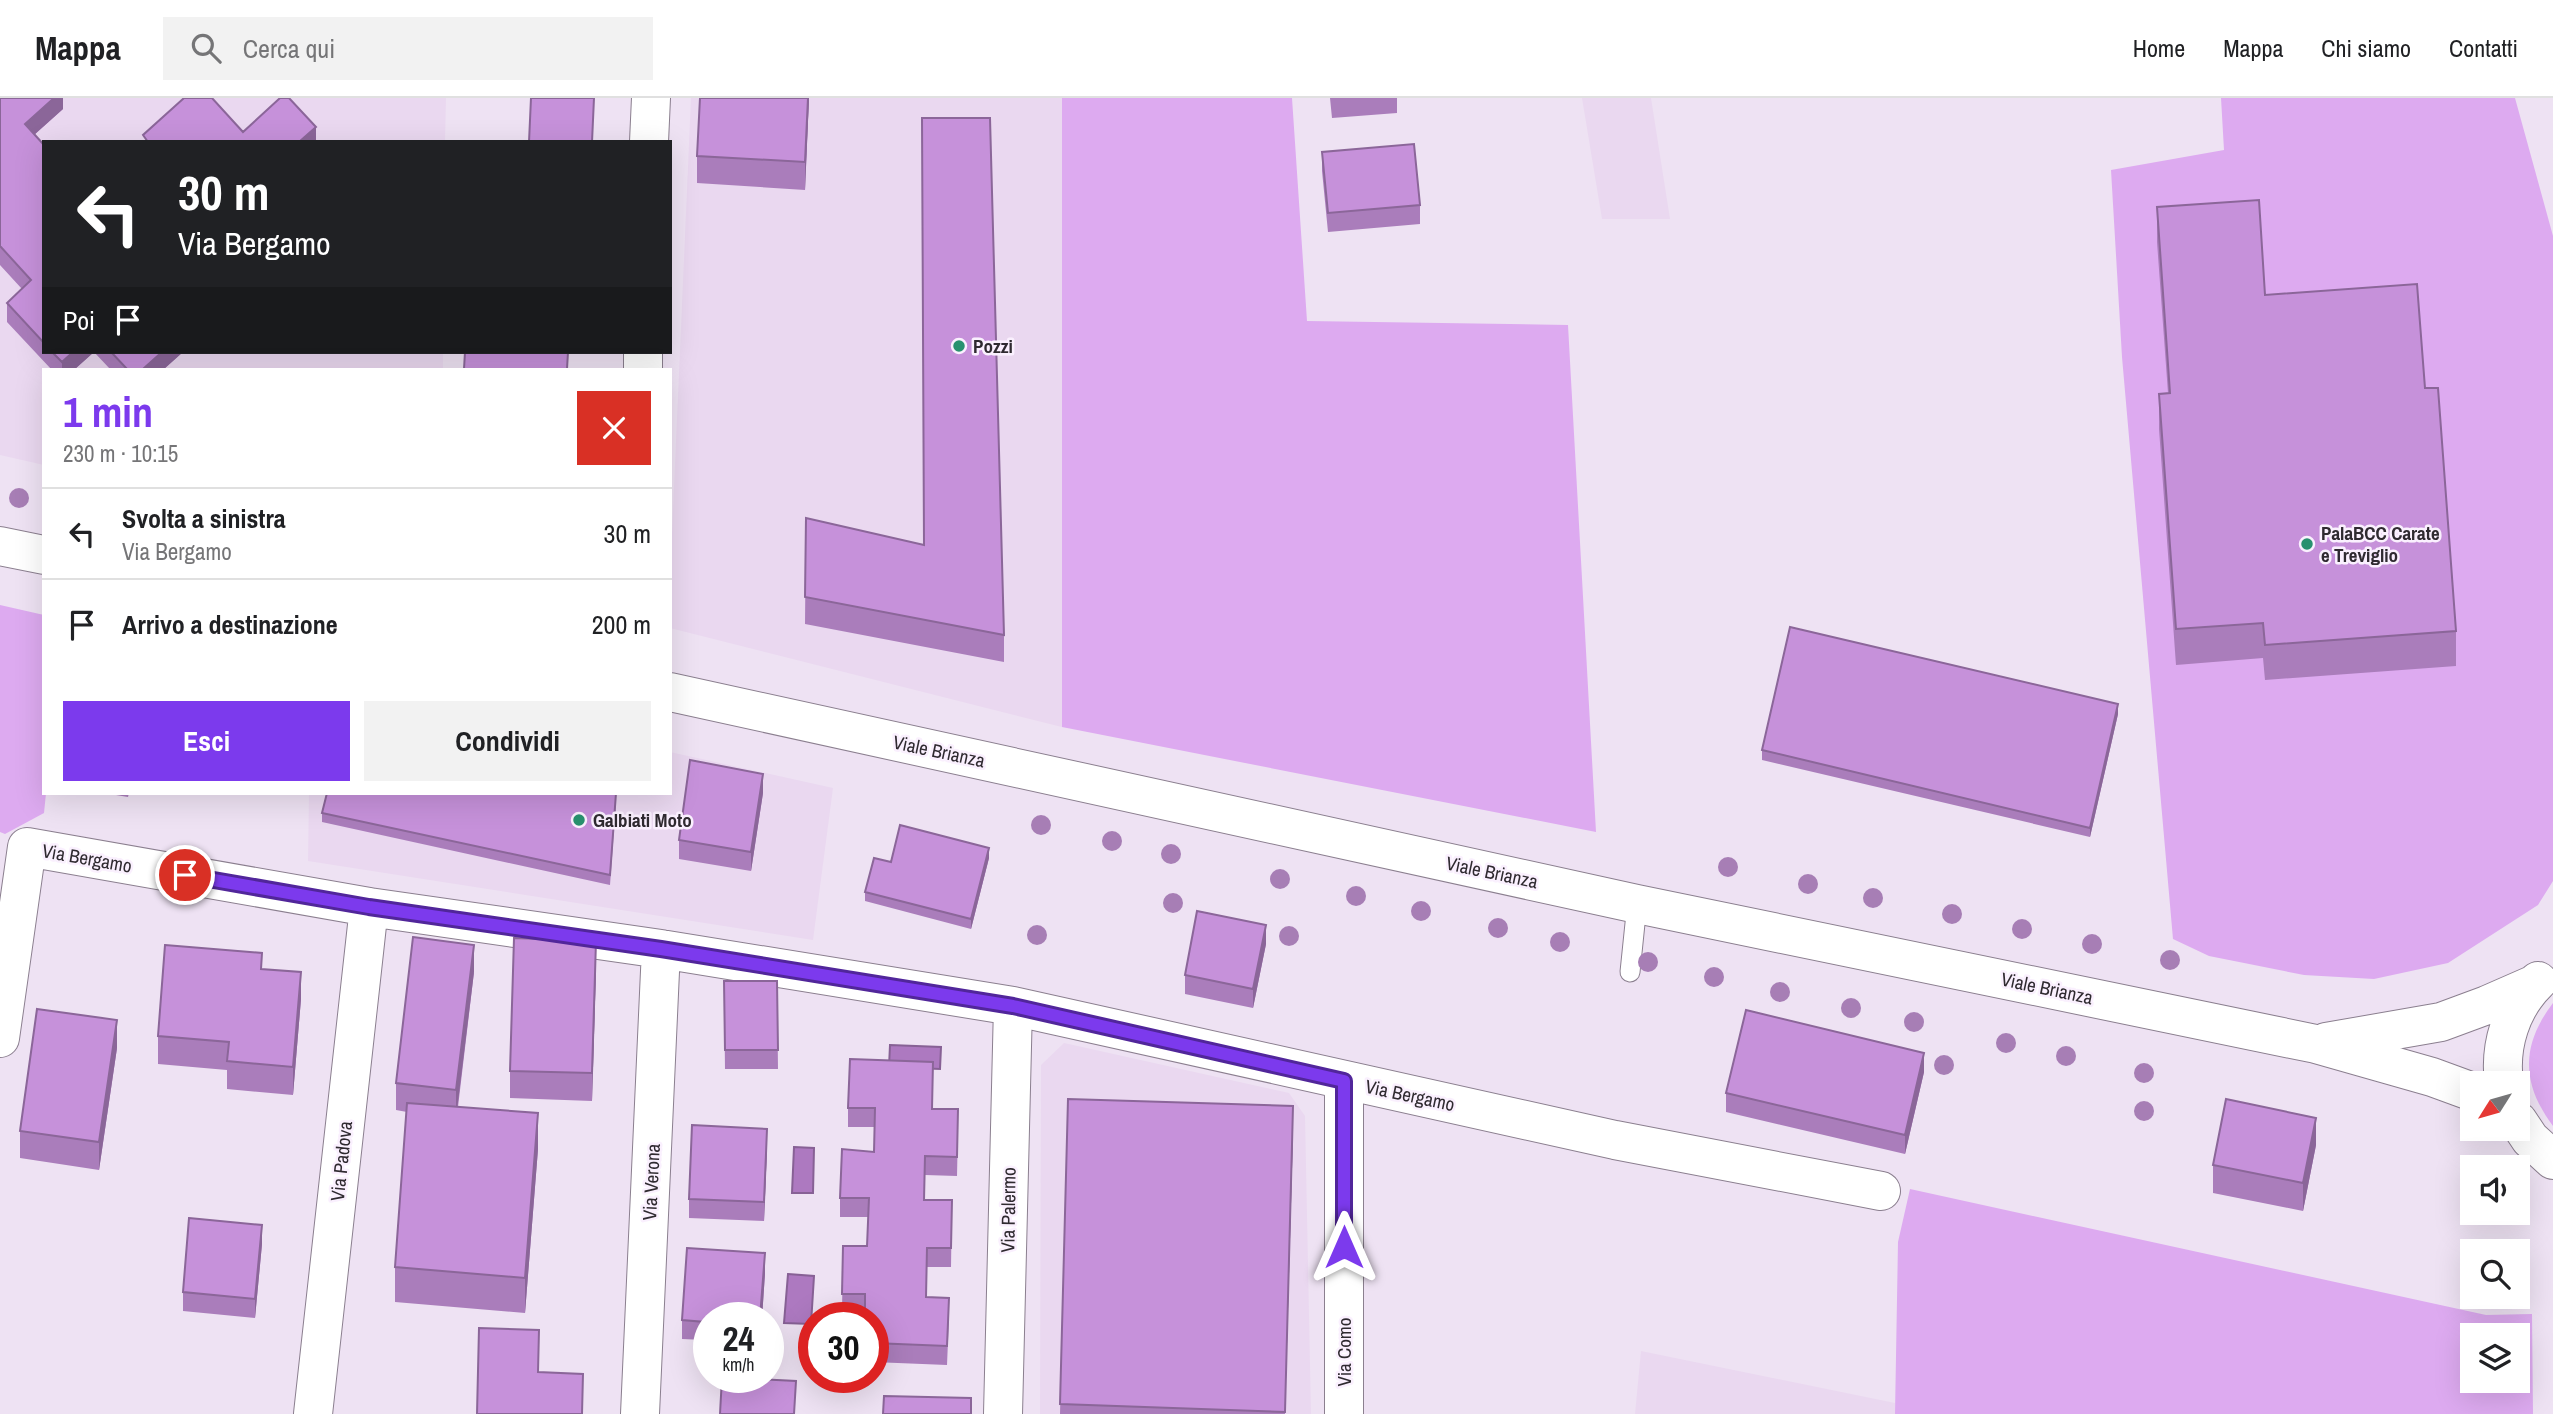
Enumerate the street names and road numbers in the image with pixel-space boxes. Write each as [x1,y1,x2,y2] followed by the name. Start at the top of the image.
[891,729,988,773] street label: Viale Brianza
[40,837,134,879] street label: Via Bergamo
[1444,850,1541,894] street label: Viale Brianza
[1999,966,2096,1010] street label: Viale Brianza
[1363,1073,1457,1117] street label: Via Bergamo
[324,1119,358,1202] street label: Via Padova
[636,1143,666,1221] street label: Via Verona
[994,1167,1022,1253] street label: Via Palermo
[1331,1317,1357,1387] street label: Via Como

